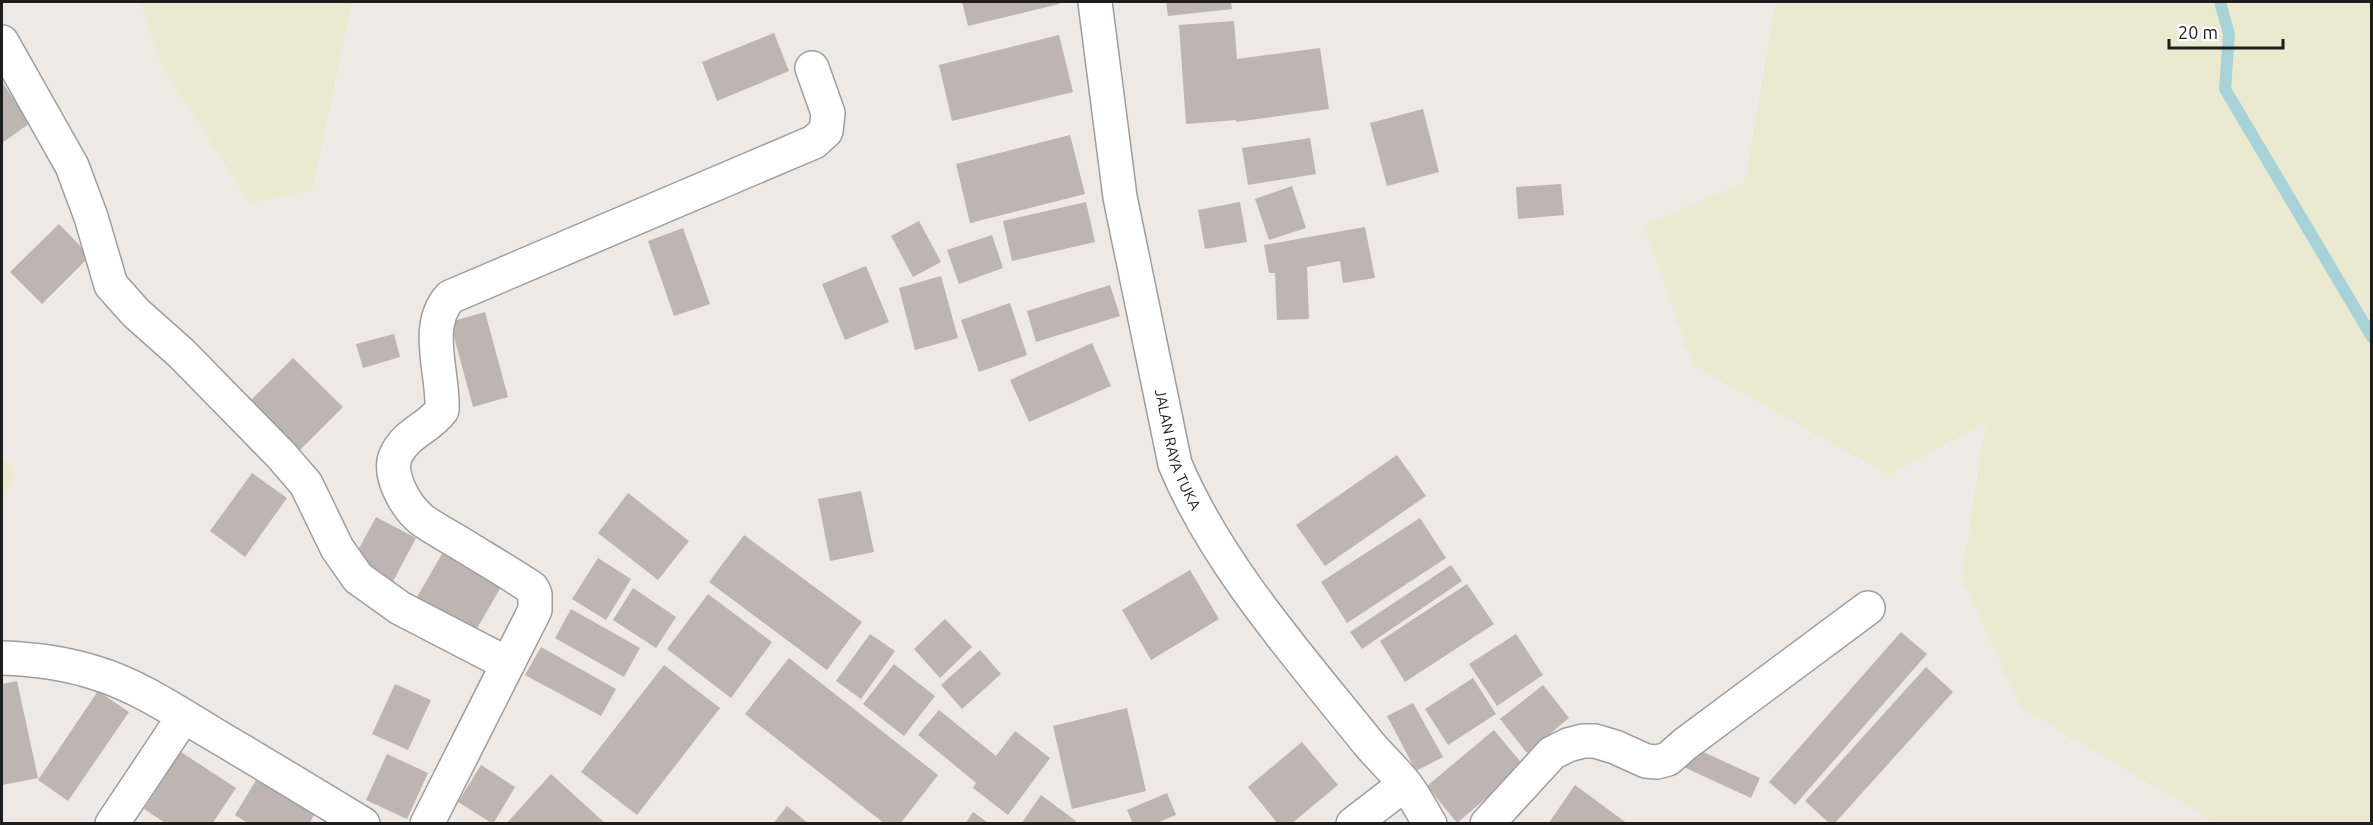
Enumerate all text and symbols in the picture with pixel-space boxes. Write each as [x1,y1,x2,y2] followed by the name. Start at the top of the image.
[2169,12,2283,50] scale bar
[2178,22,2218,42] text: 20 m
[1152,387,1205,513] street label: JALAN RAYA TUKA

